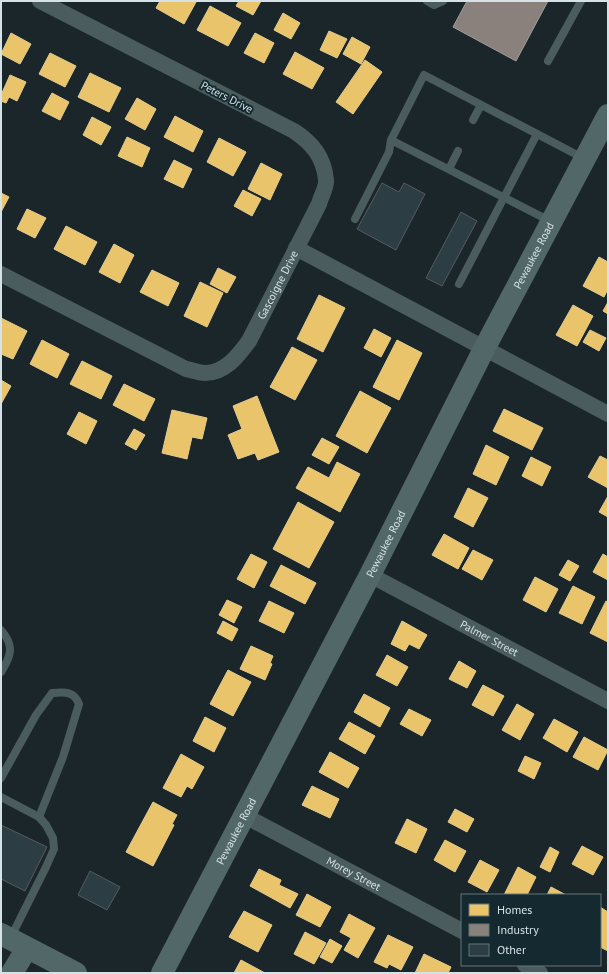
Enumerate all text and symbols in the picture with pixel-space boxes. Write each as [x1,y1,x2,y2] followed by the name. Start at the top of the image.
[199,78,256,116] street label: Peters Drive
[510,220,557,291] street label: Pewaukee Road
[254,248,301,322] street label: Gascoigne Drive
[363,508,408,580] street label: Pewaukee Road
[458,617,521,659] street label: Palmer Street
[213,795,259,867] street label: Pewaukee Road
[324,853,383,894] street label: Morey Street
[461,894,601,966] legend
[497,902,532,917] text: Homes
[497,922,539,937] text: Industry
[497,942,526,957] text: Other

